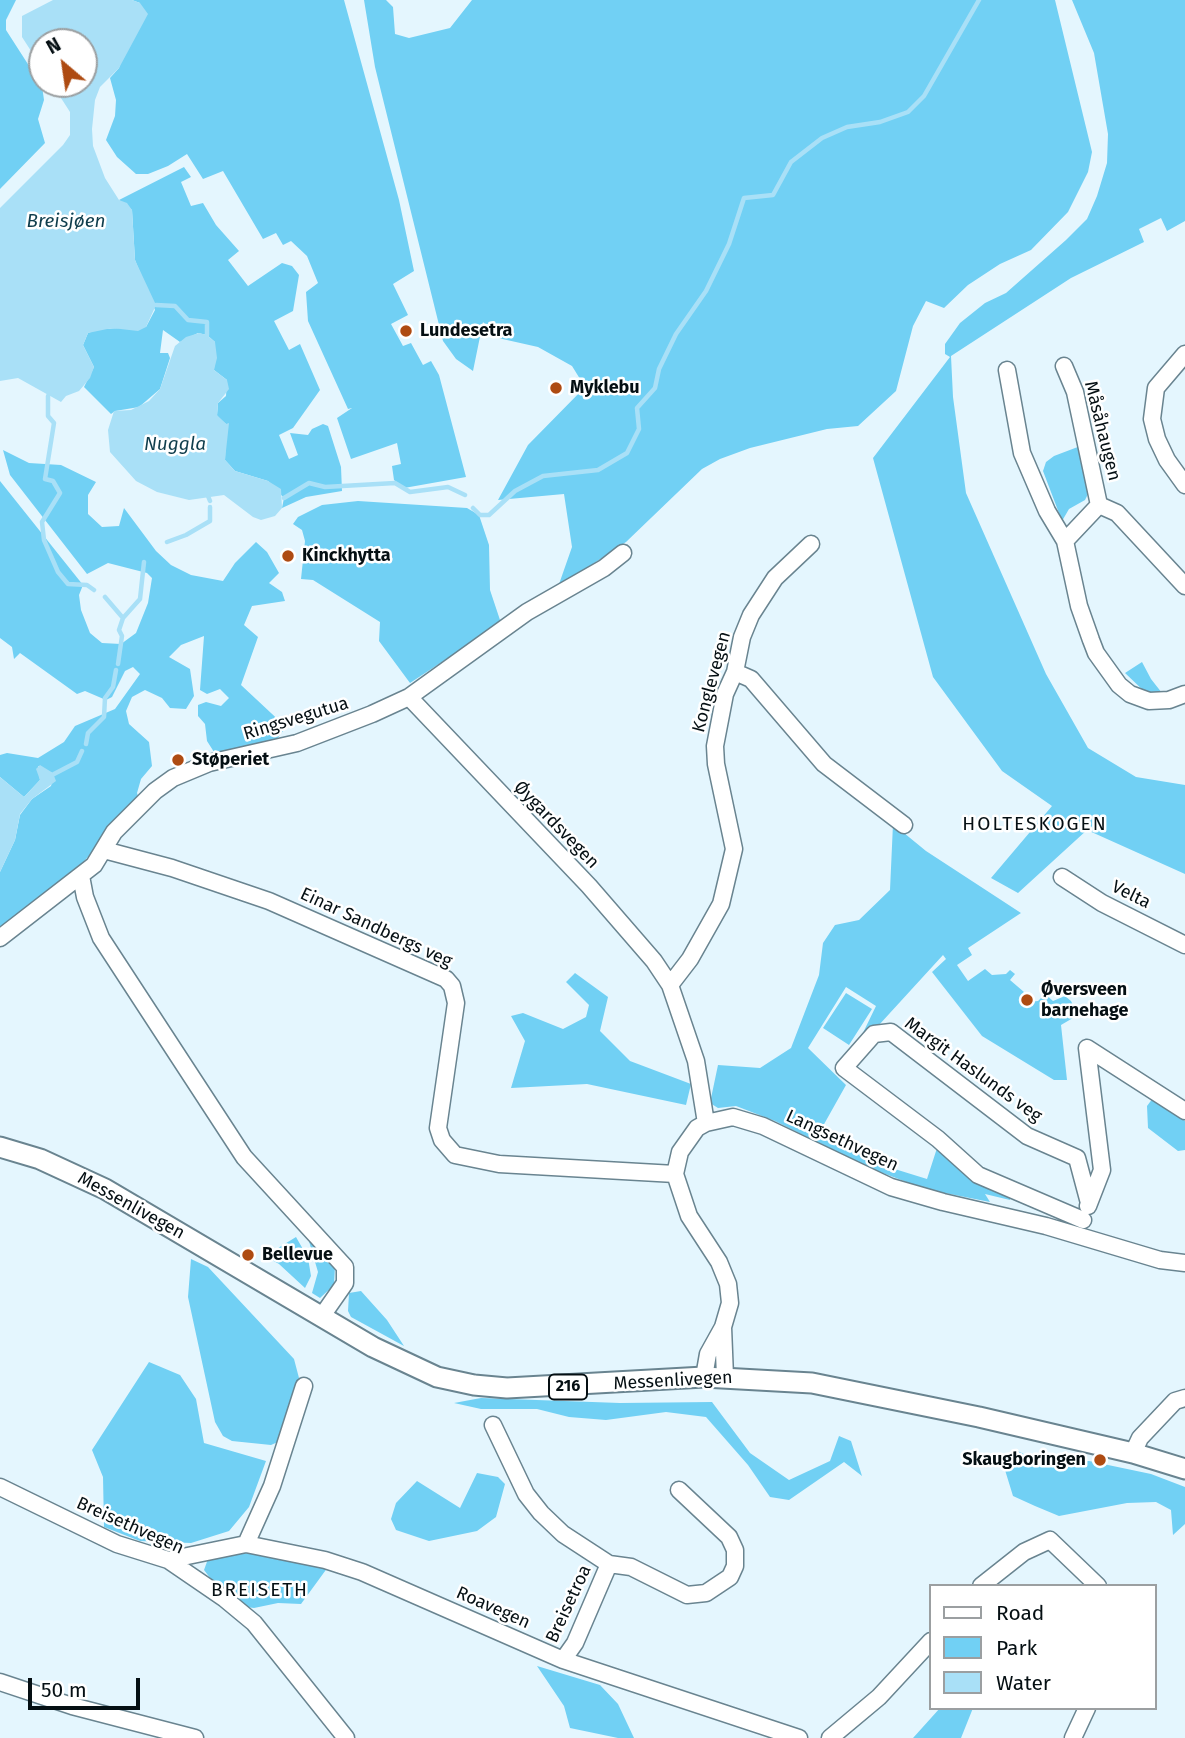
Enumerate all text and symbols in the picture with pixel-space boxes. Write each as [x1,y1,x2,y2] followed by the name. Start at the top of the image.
[28,28,98,98] north arrow
[42,33,65,59] text: N
[26,211,106,233] water label: Breisjøen
[420,320,512,342] place label: Lundesetra
[398,323,414,339] marker: Lundesetra
[570,377,640,399] place label: Myklebu
[1079,379,1125,483] street label: Måsåhaugen
[548,380,564,396] marker: Myklebu
[144,434,206,456] water label: Nuggla
[302,545,391,567] place label: Kinckhytta
[280,548,296,564] marker: Kinckhytta
[688,629,736,735] street label: Konglevegen
[241,693,351,745] street label: Ringsvegutua
[192,749,269,771] place label: Støperiet
[170,752,186,768] marker: Støperiet
[509,777,603,873] street label: Øygardsvegen
[964,814,1106,836] district label: HOLTESKOGEN
[1108,876,1154,914] street label: Velta
[297,883,455,973] street label: Einar Sandbergs veg
[1041,979,1128,1021] place label: Øversveen barnehage
[1019,992,1035,1008] marker: Øversveen barnehage
[900,1013,1046,1127] street label: Margit Haslunds veg
[782,1106,902,1176] street label: Langsethvegen
[74,1168,188,1244] street label: Messenlivegen
[262,1244,333,1266] place label: Bellevue
[240,1247,256,1263] marker: Bellevue
[613,1367,733,1395] street label: Messenlivegen
[549,1374,587,1400] road number: 216
[962,1449,1086,1471] place label: Skaugboringen
[1092,1452,1108,1468] marker: Skaugboringen
[73,1493,187,1559] street label: Breisethvegen
[542,1562,596,1646] street label: Breisetroa
[212,1580,308,1602] district label: BREISETH
[453,1582,533,1634] street label: Roavegen
[930,1584,1157,1710] legend
[996,1600,1044,1626] text: Road
[996,1635,1037,1661] text: Park
[32,1664,144,1708] scale bar
[996,1670,1051,1696] text: Water
[41,1677,87,1703] text: 50 m

